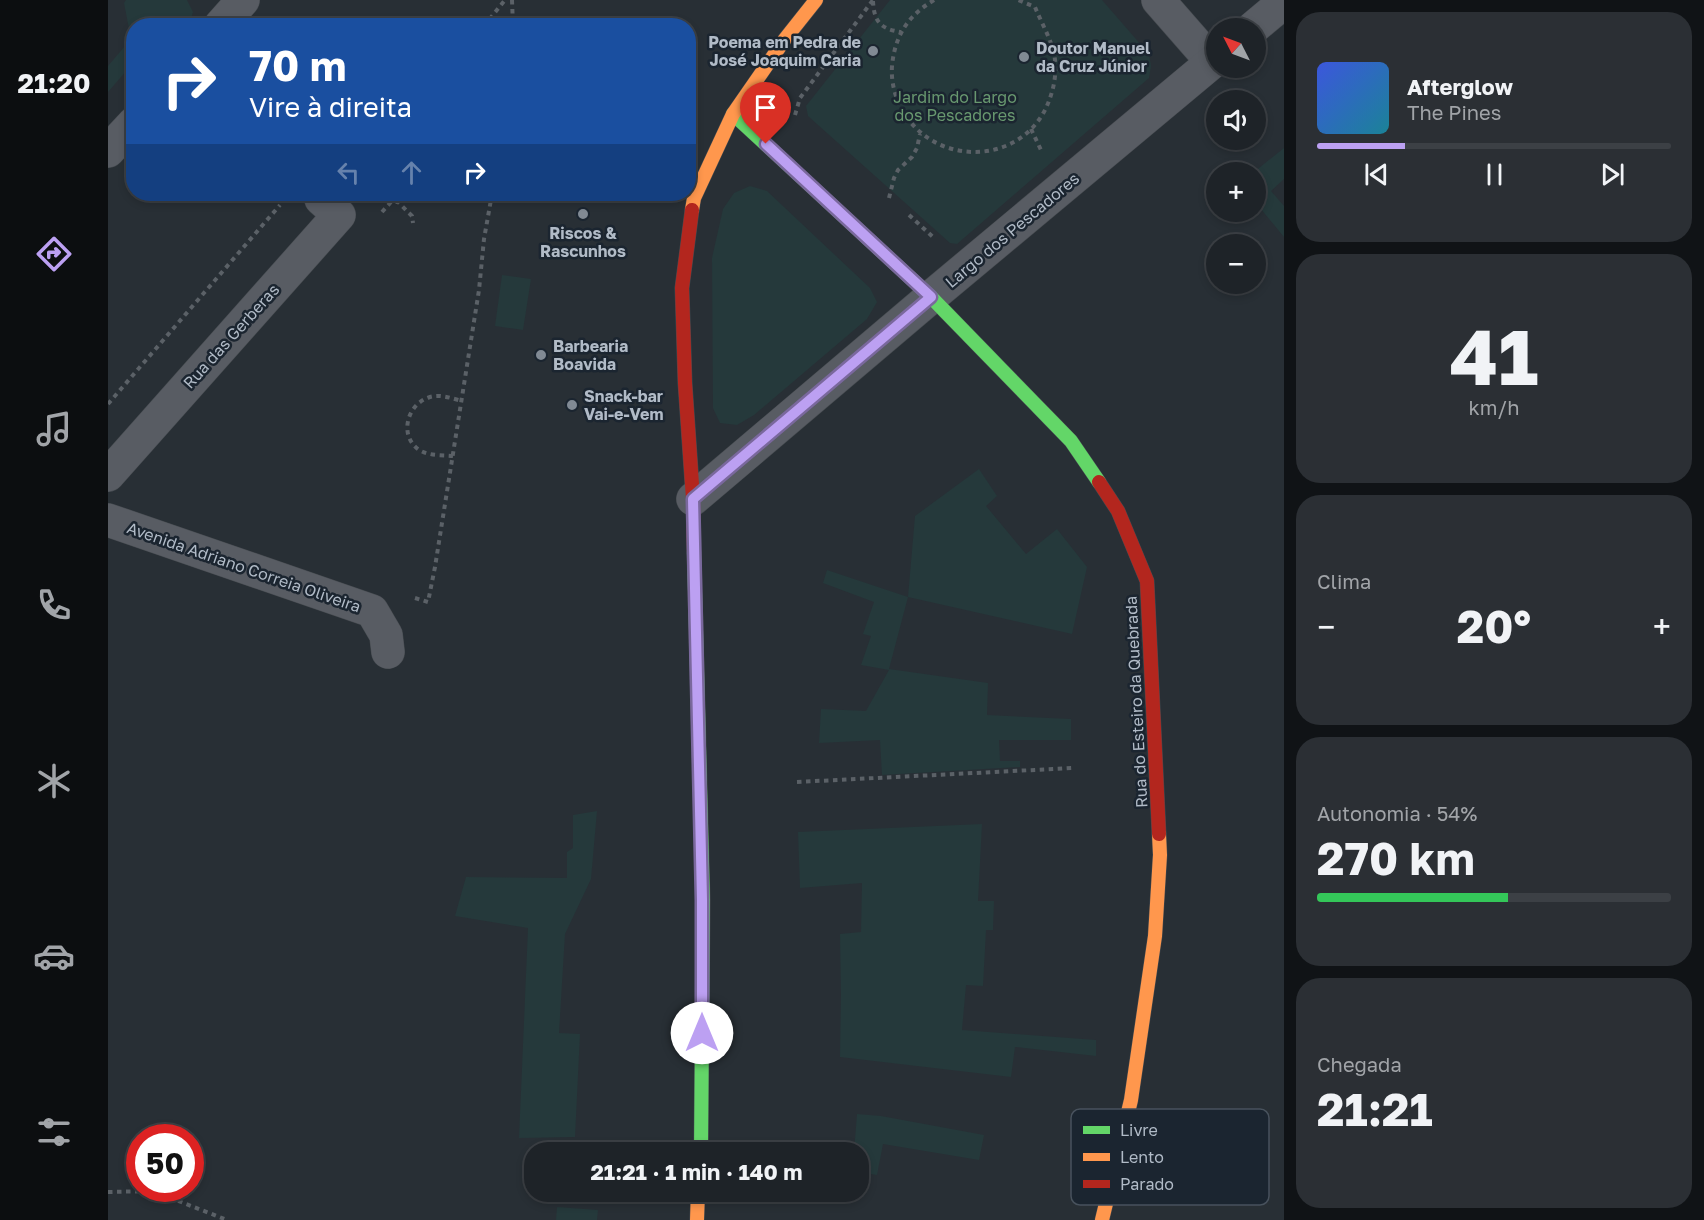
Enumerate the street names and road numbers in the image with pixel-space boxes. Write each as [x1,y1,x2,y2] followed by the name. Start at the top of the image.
[941,168,1083,292] street label: Largo dos Pescadores
[179,279,283,393] street label: Rua das Gerberas
[124,517,364,617] street label: Avenida Adriano Correia Oliveira
[1120,596,1152,808] street label: Rua do Esteiro da Quebrada

